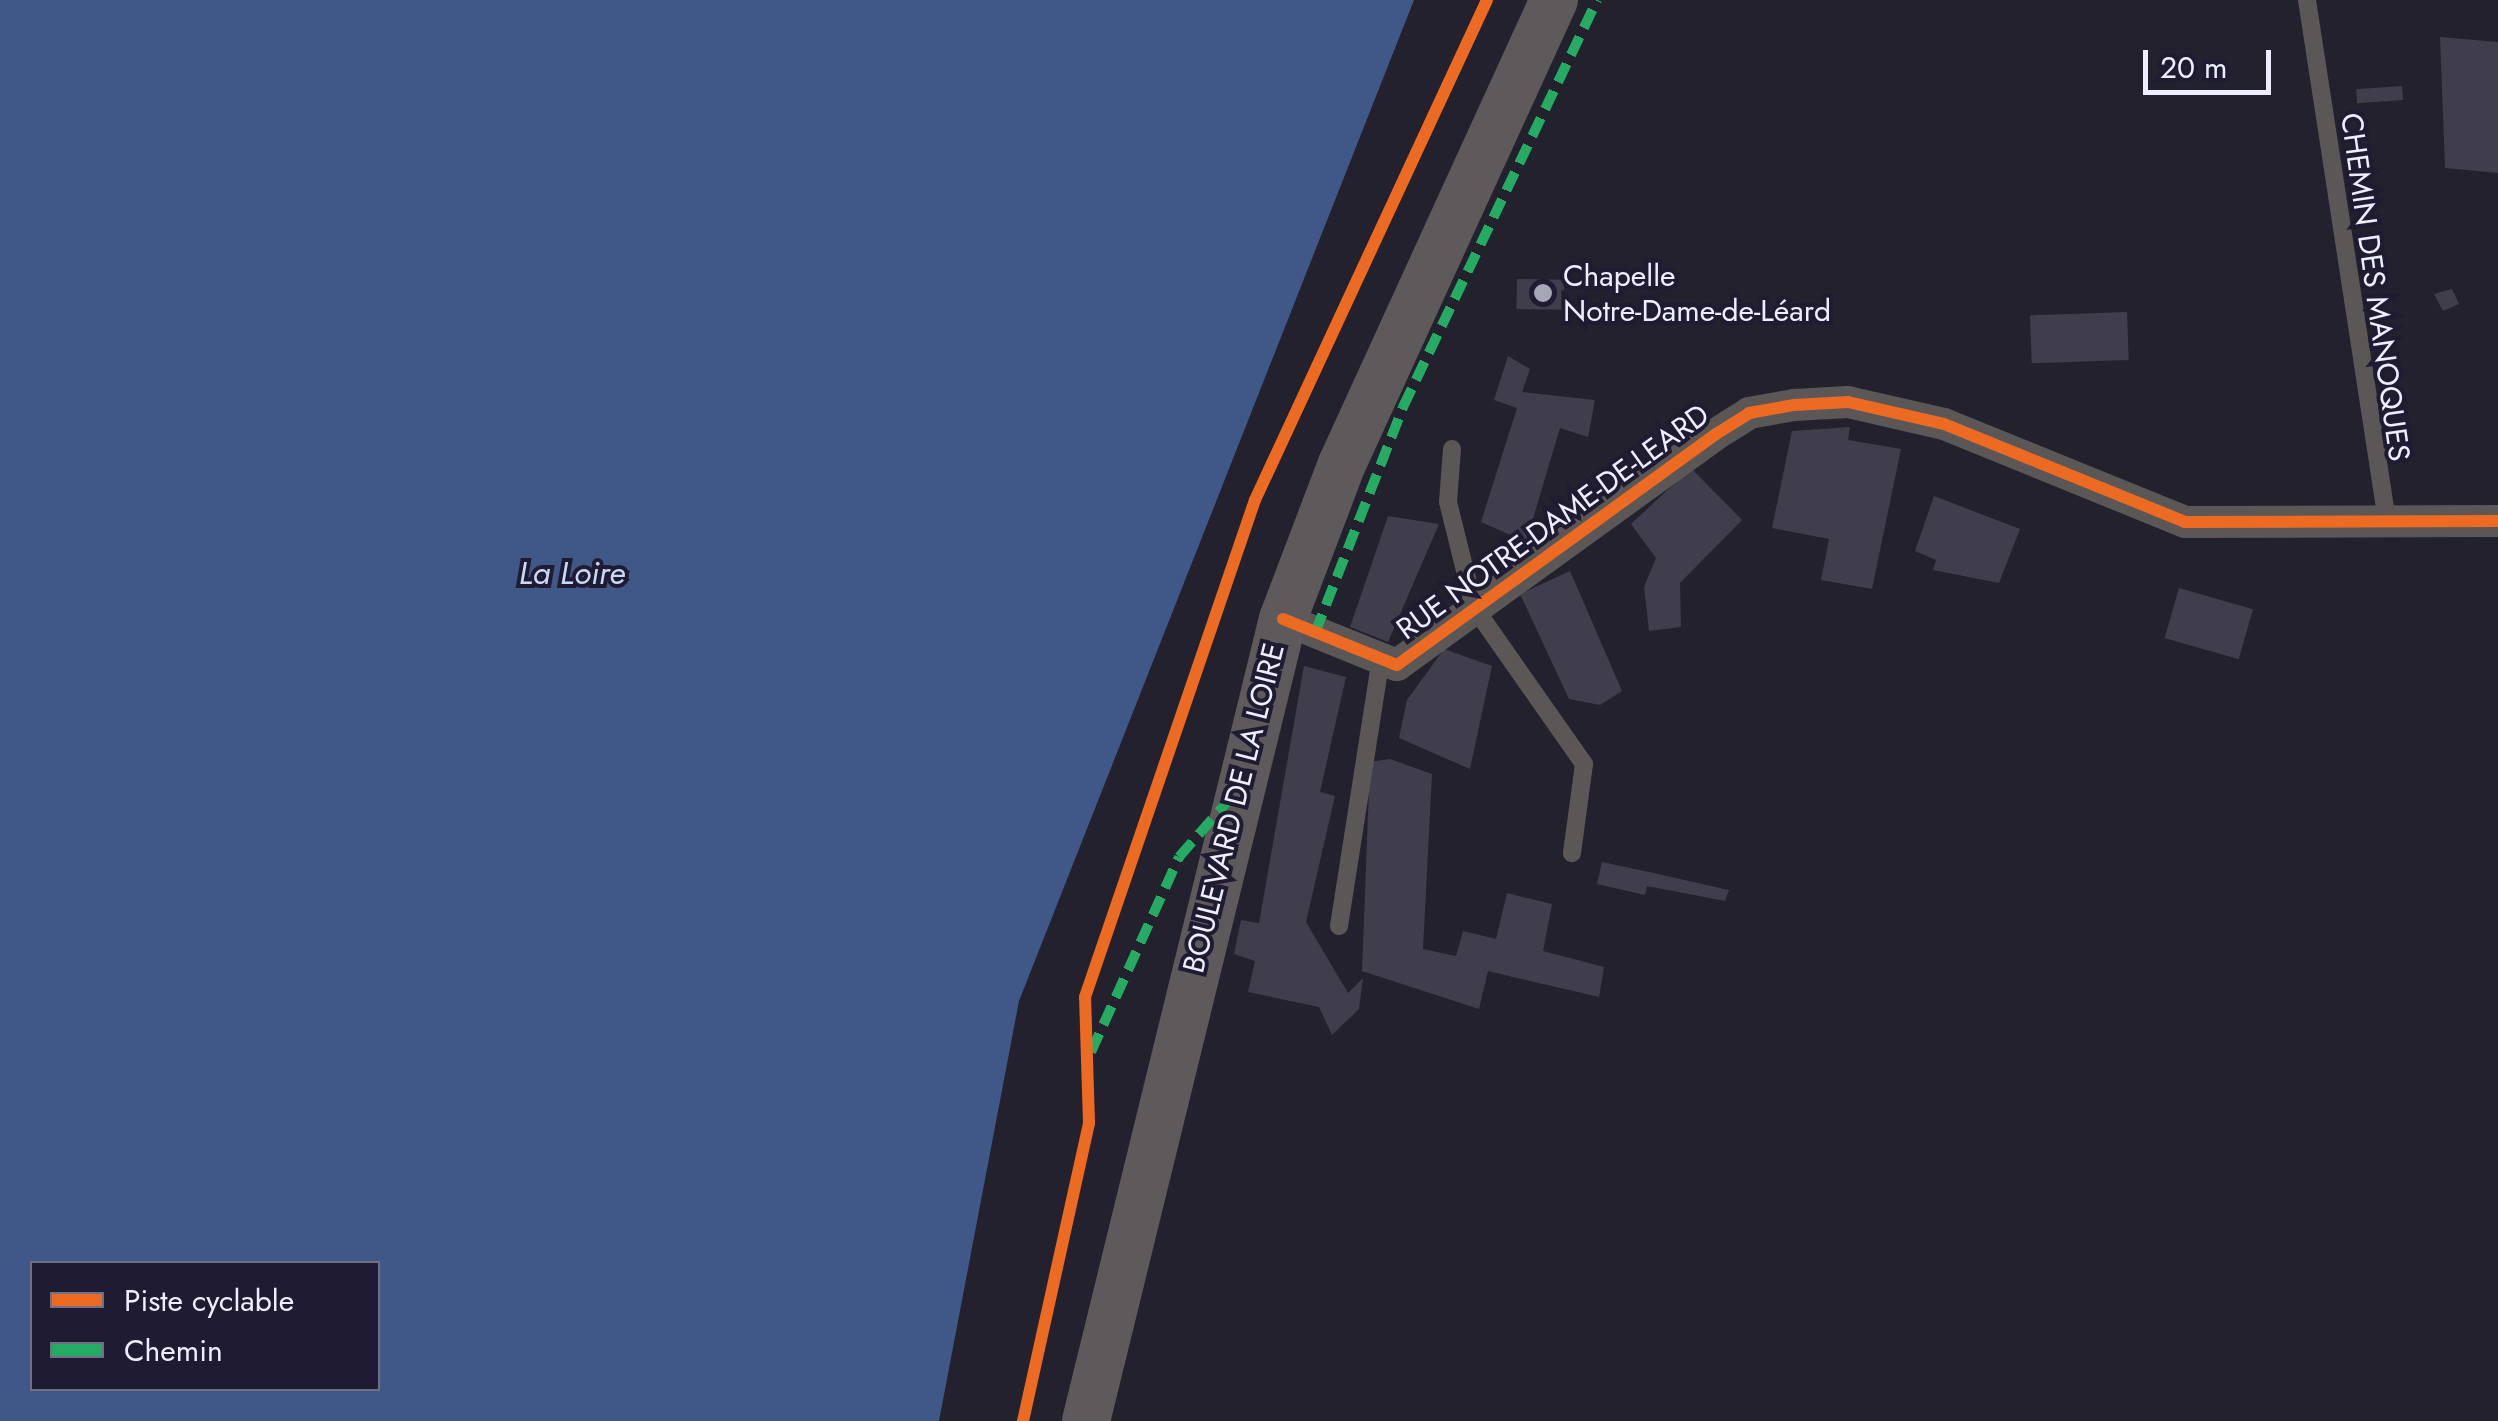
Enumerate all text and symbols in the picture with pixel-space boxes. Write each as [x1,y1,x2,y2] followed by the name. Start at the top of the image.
[2148,30,2276,92] scale bar
[2160,46,2227,89] text: 20 m
[2333,111,2417,463] street label: CHEMIN DES MANOQUES
[1563,258,1831,328] place label: Chapelle Notre-Dame-de-Léard
[1532,282,1554,304] marker: Chapelle Notre-Dame-de-Léard
[1390,397,1716,647] street label: RUE NOTRE-DAME-DE-LEARD
[519,554,625,592] water label: La Loire
[1176,640,1292,976] street label: BOULEVARD DE LA LOIRE
[30,1261,380,1391] legend
[124,1279,294,1322] text: Piste cyclable
[124,1329,223,1372] text: Chemin

